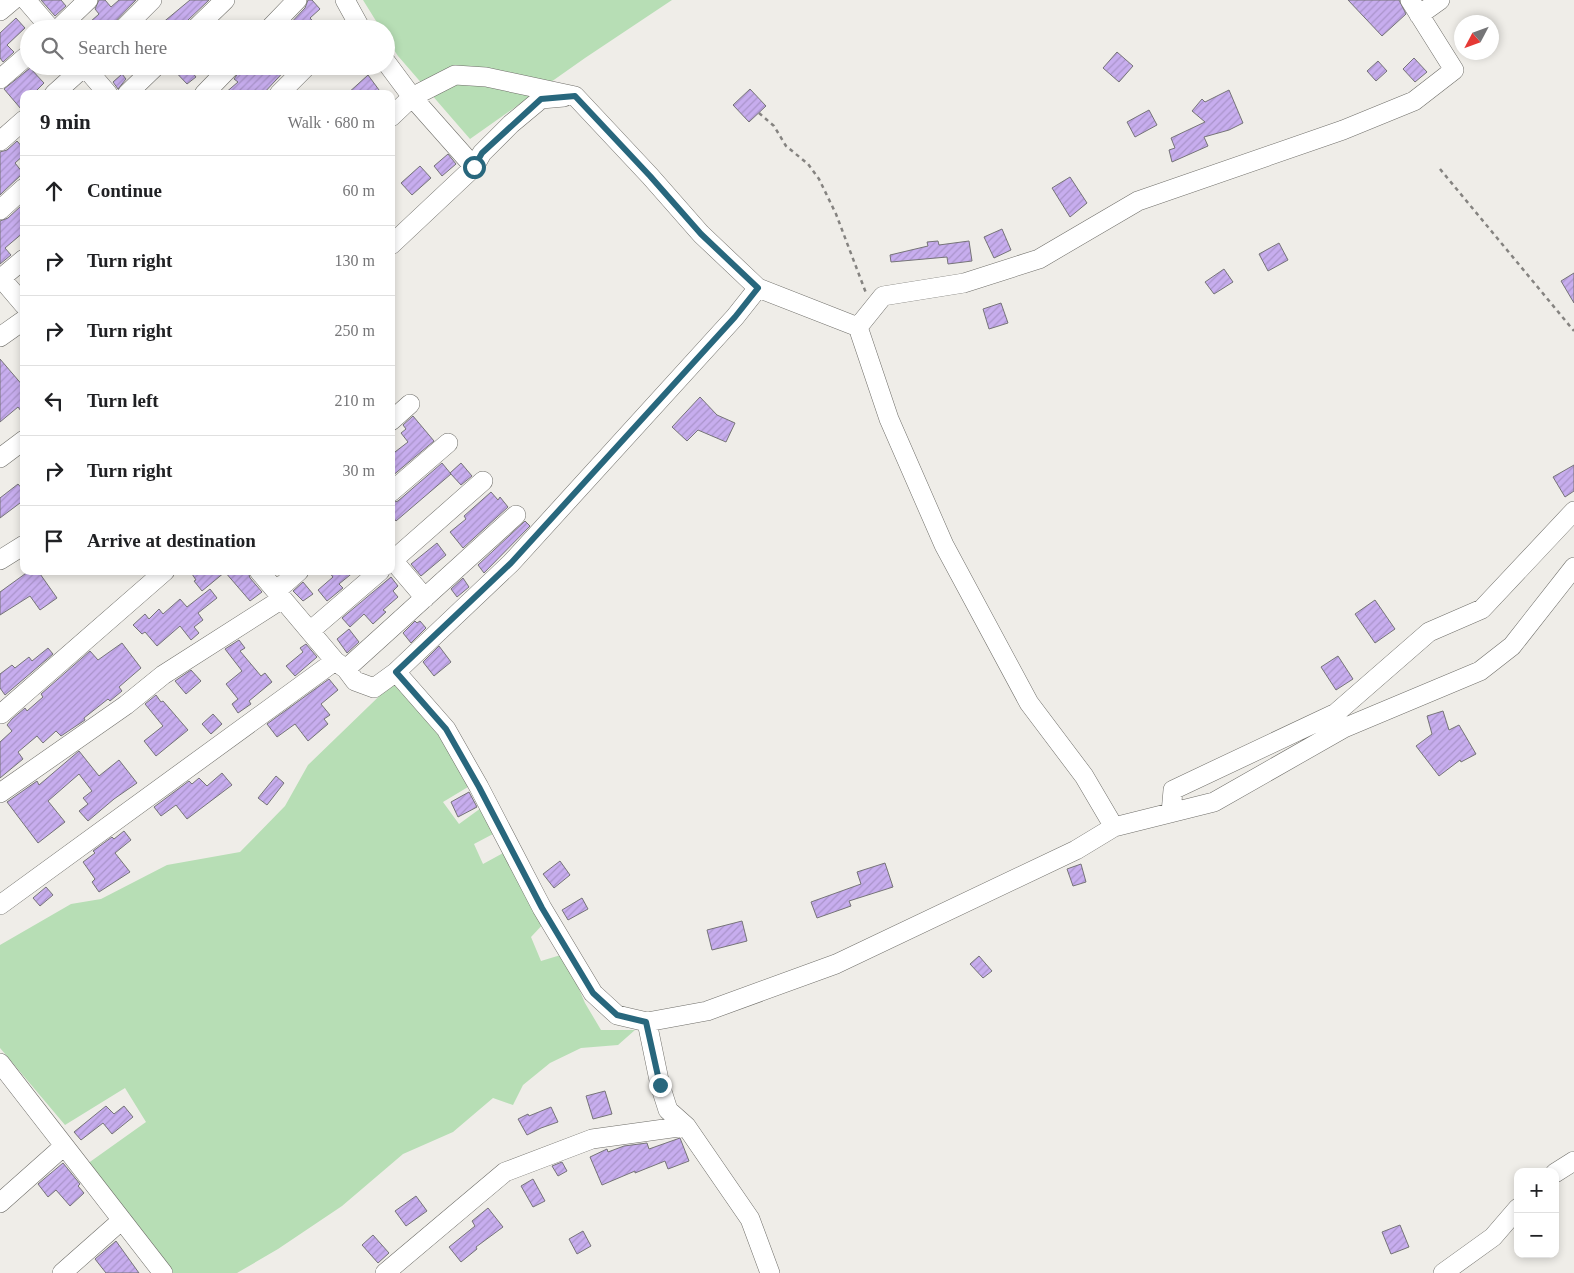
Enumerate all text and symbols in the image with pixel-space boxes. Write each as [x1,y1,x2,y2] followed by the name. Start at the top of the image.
[1454,15,1499,60] north arrow
[20,20,395,75] search box
[38,34,66,62] icon: search
[78,37,167,58] text: Search here
[40,110,91,134] text: 9 min
[288,114,375,131] text: Walk · 680 m
[463,156,486,179] route start
[40,177,68,205] icon: ahead
[87,180,162,201] text: Continue
[343,182,375,199] text: 60 m
[40,247,68,275] icon: right
[87,250,172,271] text: Turn right
[335,252,375,269] text: 130 m
[40,317,68,345] icon: right
[87,320,172,341] text: Turn right
[335,322,375,339] text: 250 m
[40,387,68,415] icon: left
[87,390,159,411] text: Turn left
[335,392,375,409] text: 210 m
[40,457,68,485] icon: right
[87,460,172,481] text: Turn right
[343,462,375,479] text: 30 m
[40,527,68,555] icon: arrive
[87,530,256,551] text: Arrive at destination
[649,1074,672,1097] route end
[1514,1168,1559,1258] map controls
[1514,1168,1559,1213] button: +
[1514,1213,1559,1258] button: −

